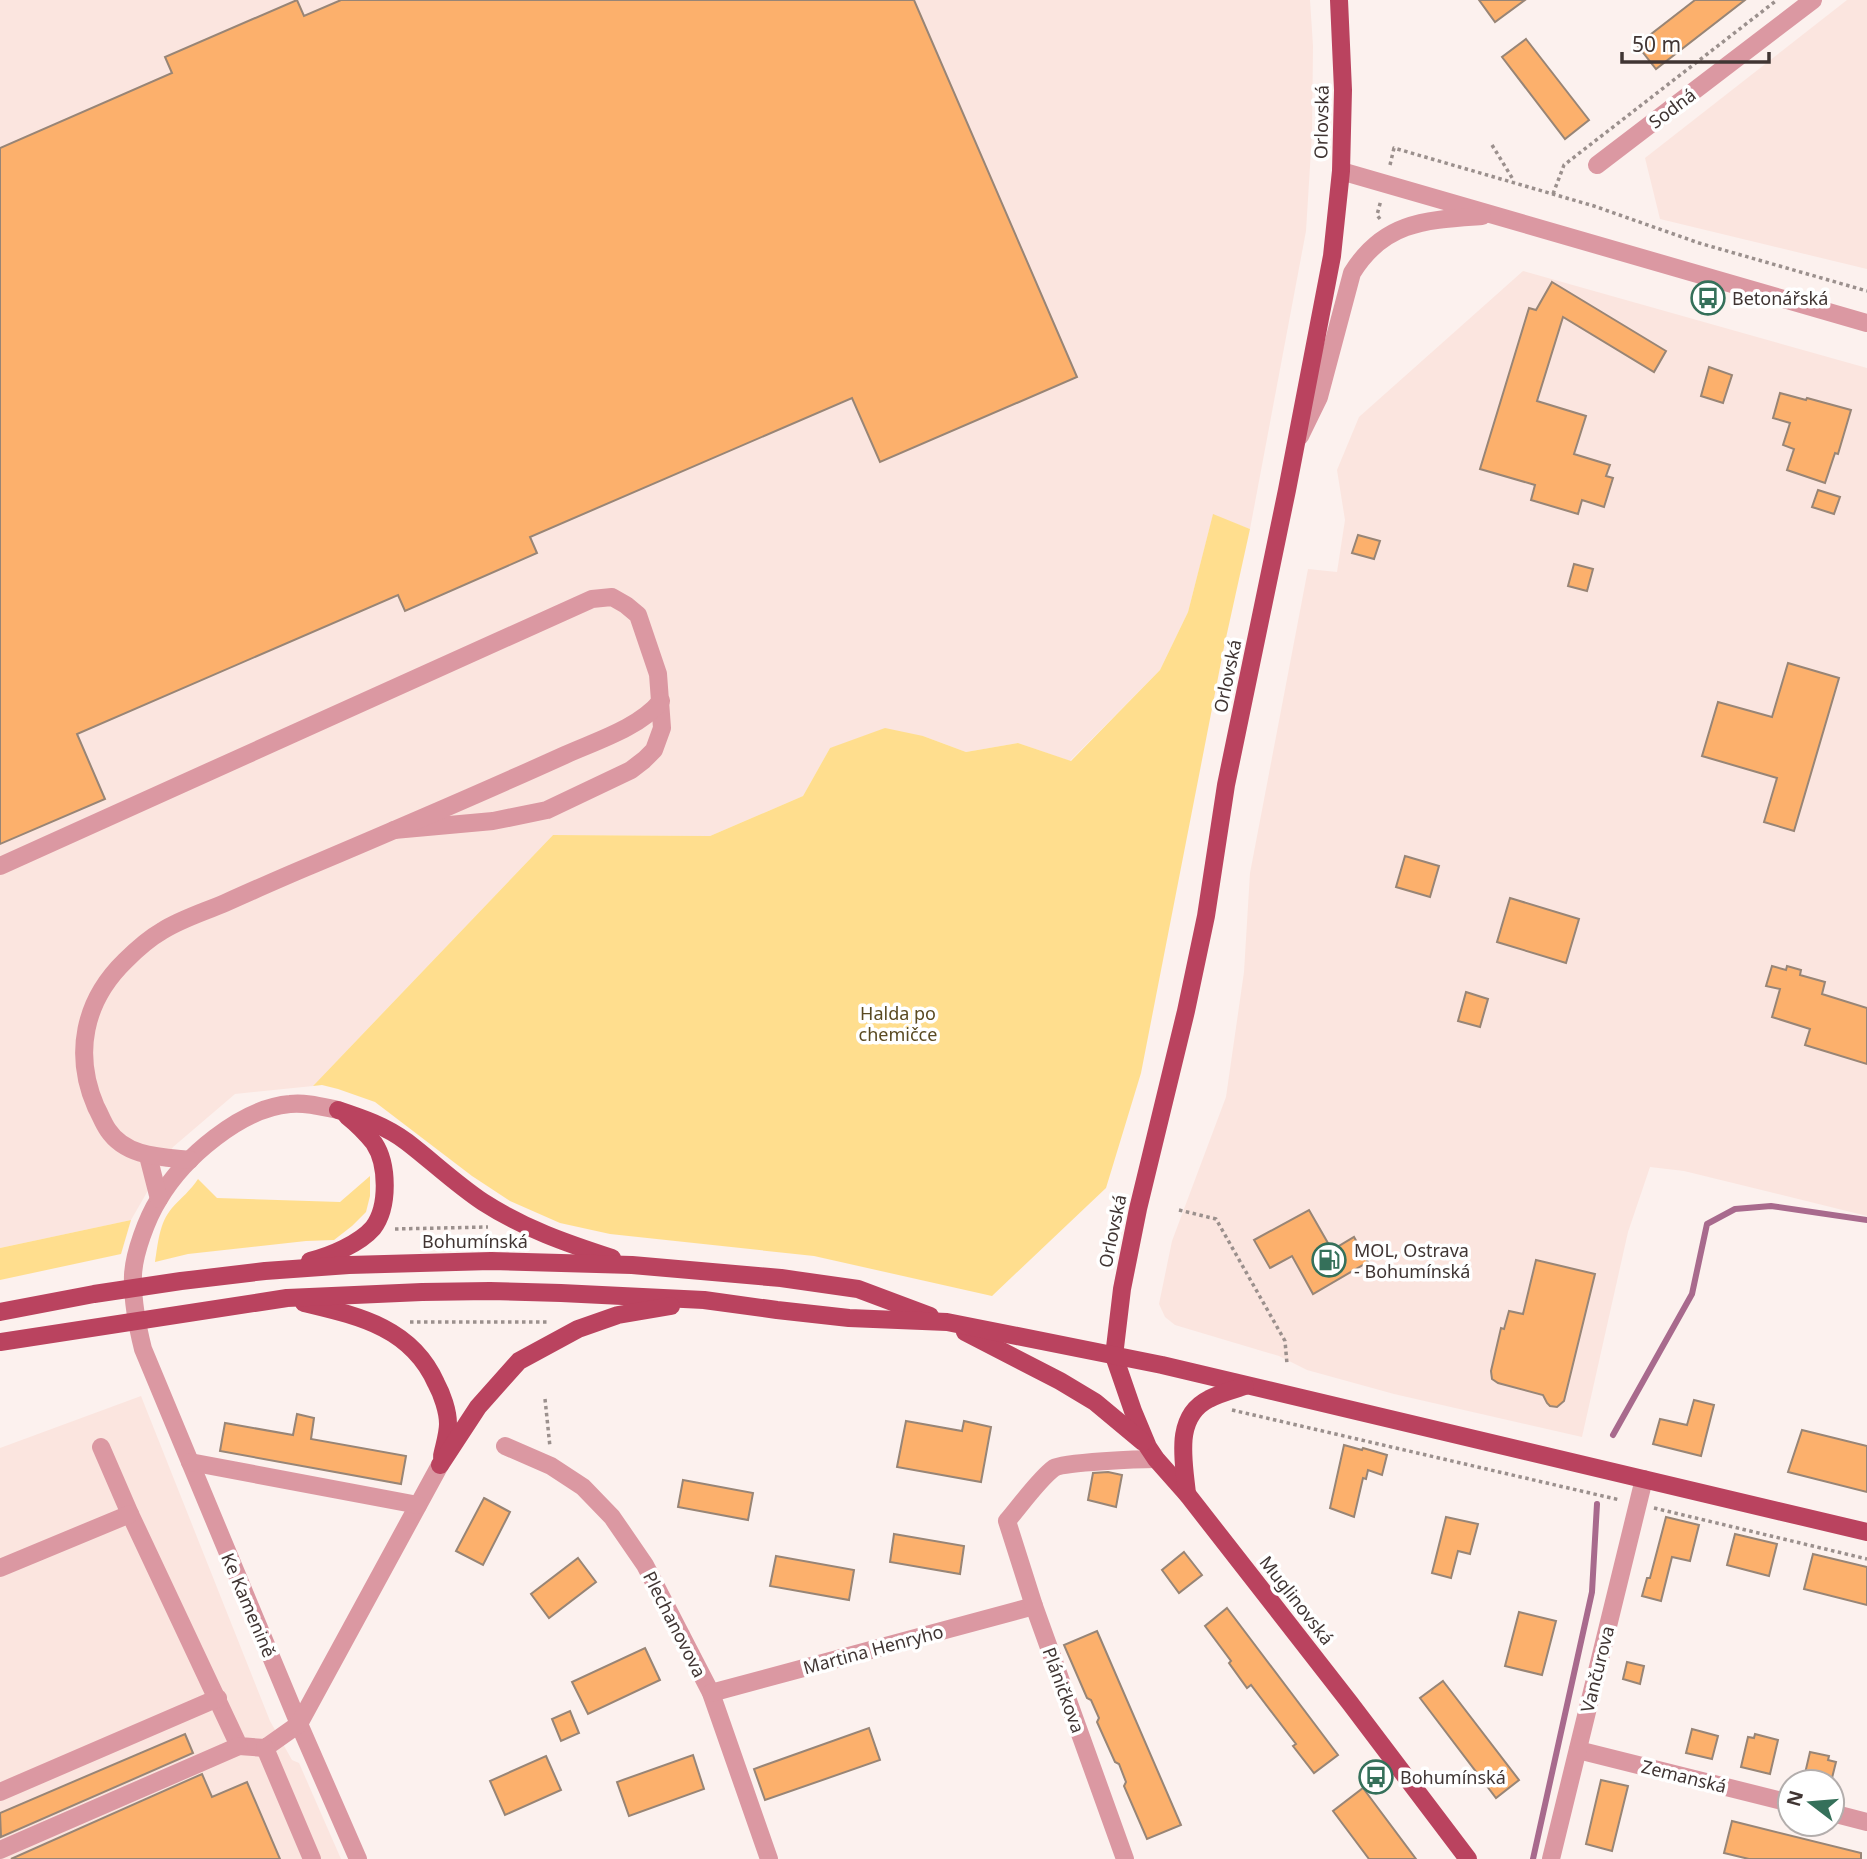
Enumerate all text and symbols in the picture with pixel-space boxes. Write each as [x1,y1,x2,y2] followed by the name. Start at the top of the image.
[1622,21,1769,65] scale bar
[1632,30,1681,58] text: 50 m
[1644,82,1700,134] street label: Sodná
[1308,85,1334,159] street label: Orlovská
[1689,279,1727,317] bus stop icon: Betonářská
[1732,286,1828,310] place label: Betonářská
[1208,637,1246,715] street label: Orlovská
[859,1001,937,1046] park label: Halda po chemičce
[1093,1192,1131,1270] street label: Orlovská
[422,1229,528,1253] street label: Bohumínská
[1354,1238,1470,1283] place label: MOL, Ostrava - Bohumínská
[1310,1241,1348,1279] fuel station icon: MOL, Ostrava - Bohumínská
[216,1549,282,1661] street label: Ke Kamenině
[1255,1550,1339,1650] street label: Muglinovská
[638,1567,712,1681] street label: Plechanovova
[800,1619,946,1679] street label: Martina Henryho
[1575,1623,1619,1715] street label: Vančurova
[1037,1644,1091,1736] street label: Pláničkova
[1639,1754,1729,1798] street label: Zemanská
[1357,1758,1395,1796] bus stop icon: Bohumínská
[1400,1765,1506,1789] place label: Bohumínská
[1776,1768,1846,1838] north arrow
[1780,1787,1809,1809] text: N

